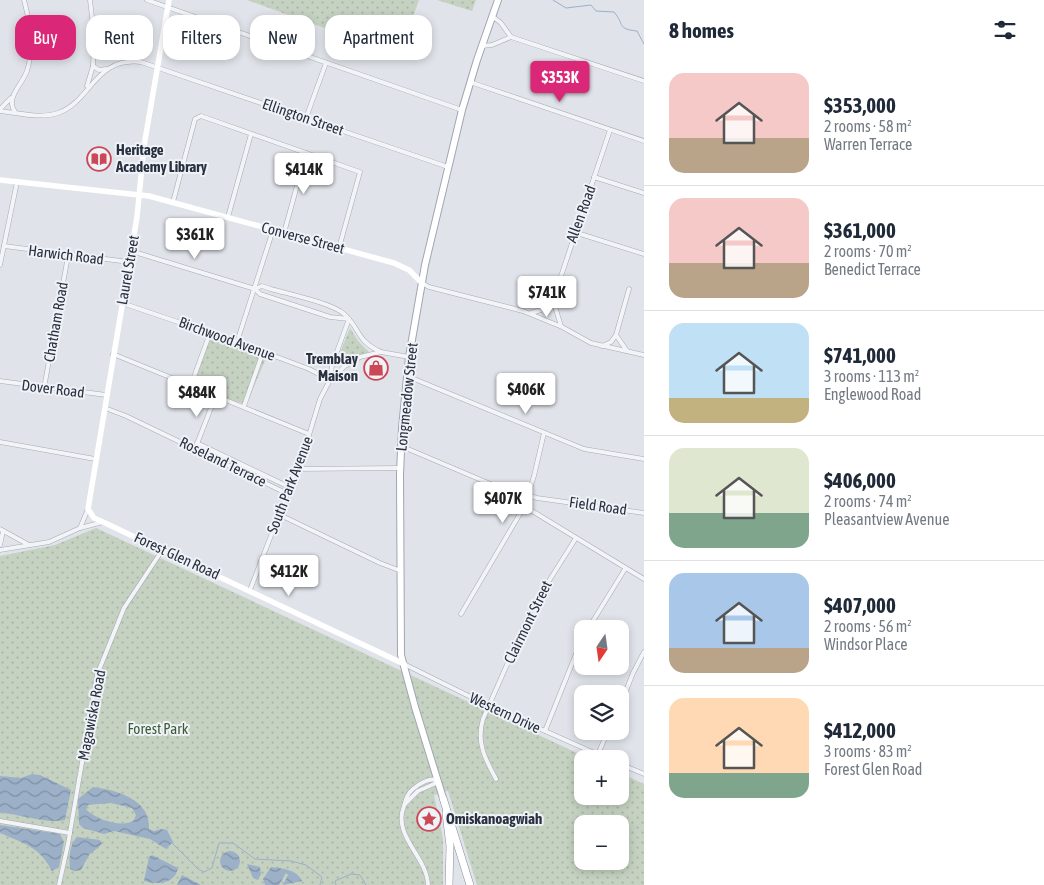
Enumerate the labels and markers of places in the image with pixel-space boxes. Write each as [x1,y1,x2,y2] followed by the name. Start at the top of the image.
[525,61,595,103] pin: $353K
[115,141,208,175] place label: Heritage Academy Library
[86,146,112,172] library icon: Heritage Academy Library
[269,152,339,195] pin: $414K
[160,218,230,260] pin: $361K
[512,276,582,318] pin: $741K
[306,350,359,384] place label: Tremblay Maison
[363,355,389,381] shop icon: Tremblay Maison
[491,372,561,415] pin: $406K
[162,376,232,418] pin: $484K
[468,482,538,524] pin: $407K
[254,554,324,597] pin: $412K
[416,806,442,832] place icon: Omiskanoagwiah
[446,810,542,827] place label: Omiskanoagwiah

